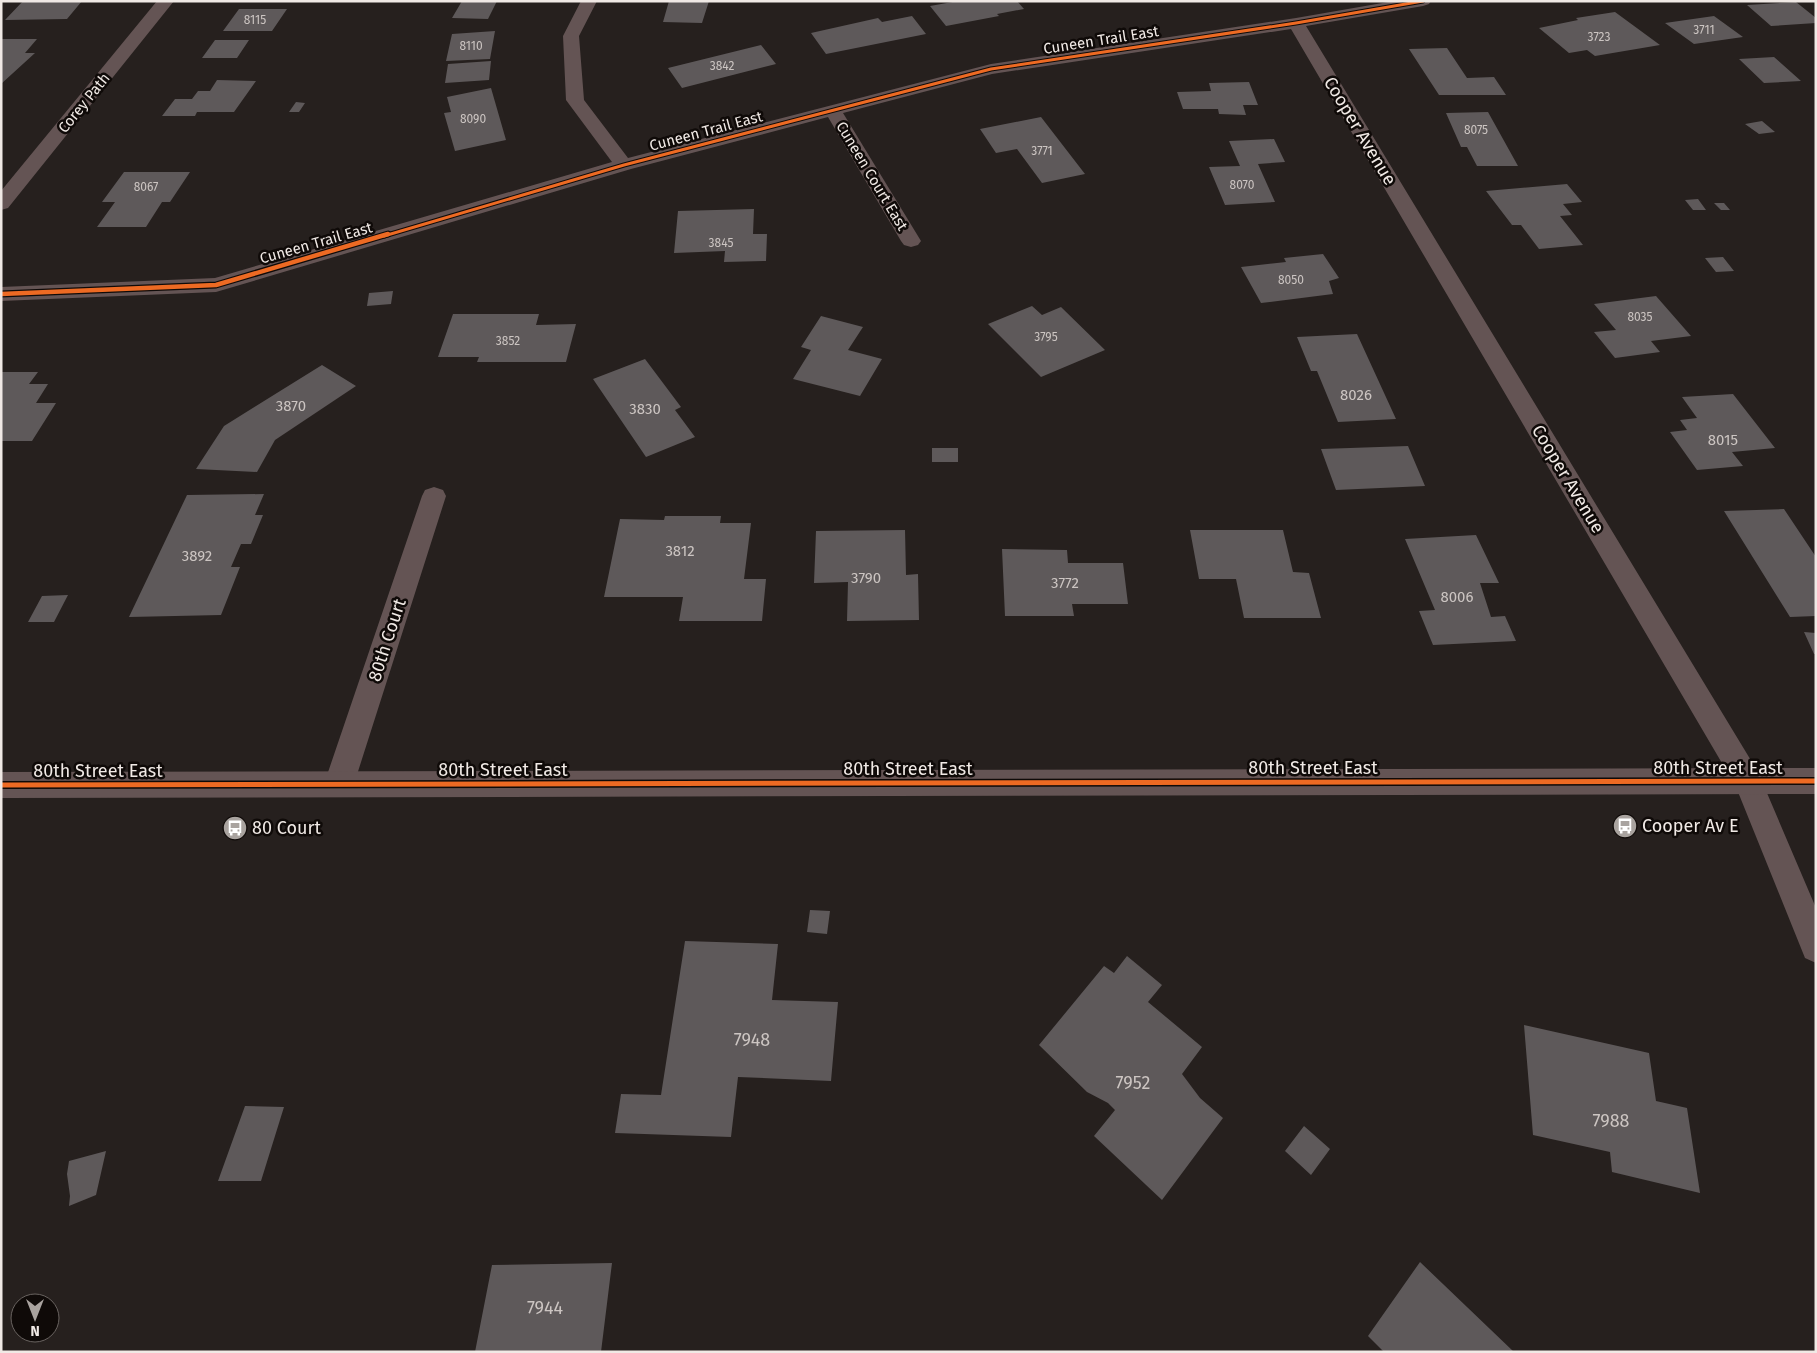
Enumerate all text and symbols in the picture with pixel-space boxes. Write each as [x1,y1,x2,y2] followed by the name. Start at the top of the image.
[244,13,266,27] house number: 8115
[1042,22,1160,58] street label: Cuneen Trail East
[1693,23,1715,37] house number: 3711
[1588,30,1610,44] house number: 3723
[459,39,483,53] house number: 8110
[710,59,734,73] house number: 3842
[54,69,114,137] street label: Corey Path
[1319,73,1401,189] street label: Cooper Avenue
[647,107,765,155] street label: Cuneen Trail East
[460,112,486,126] house number: 8090
[832,118,912,234] street label: Cuneen Court East
[1464,123,1488,137] house number: 8075
[1031,144,1053,158] house number: 3771
[1230,178,1255,192] house number: 8070
[134,180,158,194] house number: 8067
[258,218,375,268] street label: Cuneen Trail East
[709,236,733,250] house number: 3845
[1278,273,1304,287] house number: 8050
[1627,310,1653,324] house number: 8035
[1034,330,1058,344] house number: 3795
[496,334,520,348] house number: 3852
[1340,386,1372,404] house number: 8026
[276,397,306,415] house number: 3870
[629,400,661,418] house number: 3830
[1527,421,1609,537] street label: Cooper Avenue
[1708,431,1738,449] house number: 8015
[665,542,695,560] house number: 3812
[182,547,212,565] house number: 3892
[851,569,881,587] house number: 3790
[1051,574,1079,592] house number: 3772
[1440,588,1474,606] house number: 8006
[363,595,411,684] street label: 80th Court
[1248,757,1378,779] street label: 80th Street East
[1653,757,1783,779] street label: 80th Street East
[843,758,973,780] street label: 80th Street East
[438,759,568,781] street label: 80th Street East
[33,760,163,782] street label: 80th Street East
[1612,813,1638,839] bus stop icon: Cooper Av E
[222,815,248,841] bus stop icon: 80 Court
[1642,815,1739,837] place label: Cooper Av E
[252,817,321,839] place label: 80 Court
[734,1029,770,1051] house number: 7948
[1116,1072,1150,1094] house number: 7952
[1593,1110,1630,1132] house number: 7988
[10,1293,60,1343] north arrow
[527,1297,563,1319] house number: 7944
[30,1322,40,1339] text: N

